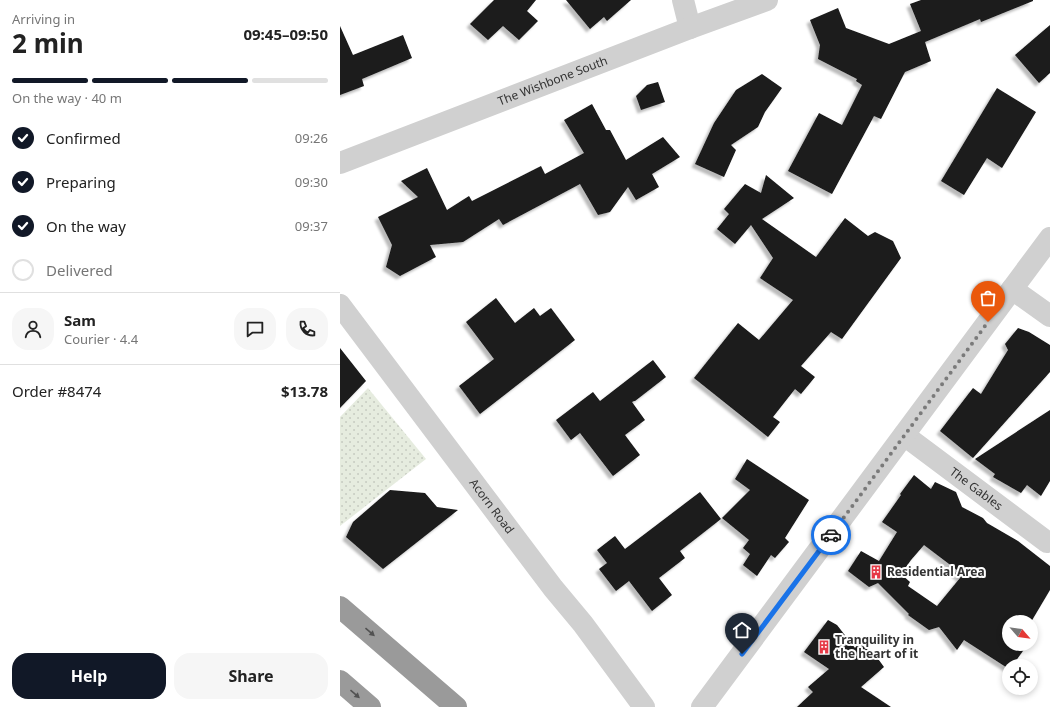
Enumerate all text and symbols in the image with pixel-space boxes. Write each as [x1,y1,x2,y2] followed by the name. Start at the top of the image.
[12,10,75,28] text: Arriving in
[243,24,328,44] text: 09:45–09:50
[12,25,84,61] text: 2 min
[495,52,610,109] street label: The Wishbone South
[12,89,122,107] text: On the way · 40 m
[12,127,34,149] icon: check
[46,128,121,148] text: Confirmed
[295,129,328,147] text: 09:26
[12,171,34,193] icon: check
[46,172,116,192] text: Preparing
[295,173,328,191] text: 09:30
[12,215,34,237] icon: check
[46,216,126,236] text: On the way
[295,217,328,235] text: 09:37
[46,260,113,280] text: Delivered
[971,281,1005,322] pin
[977,287,999,309] icon: bag
[12,308,54,350] button: person
[234,308,276,350] button: chat
[286,308,328,350] button: phone
[64,310,96,330] text: Sam
[64,330,138,348] text: Courier · 4.4
[12,381,101,401] text: Order #8474
[281,381,328,401] text: $13.78
[946,463,1007,514] street label: The Gables
[466,475,518,537] street label: Acorn Road
[811,515,851,555] courier
[820,524,842,546] icon: car
[887,563,985,580] place label: Residential Area
[868,564,884,580] building icon: Residential Area
[725,613,759,654] pin
[1002,615,1038,651] north arrow
[1002,615,1038,695] map controls
[731,619,753,641] icon: home
[364,628,375,637] one-way arrow
[835,631,918,662] place label: Tranquility in the heart of it
[816,639,832,655] building icon: Tranquility in the heart of it
[12,653,166,699] button: Help
[174,653,328,699] button: Share
[1002,659,1038,695] button: locate
[350,689,360,698] one-way arrow

